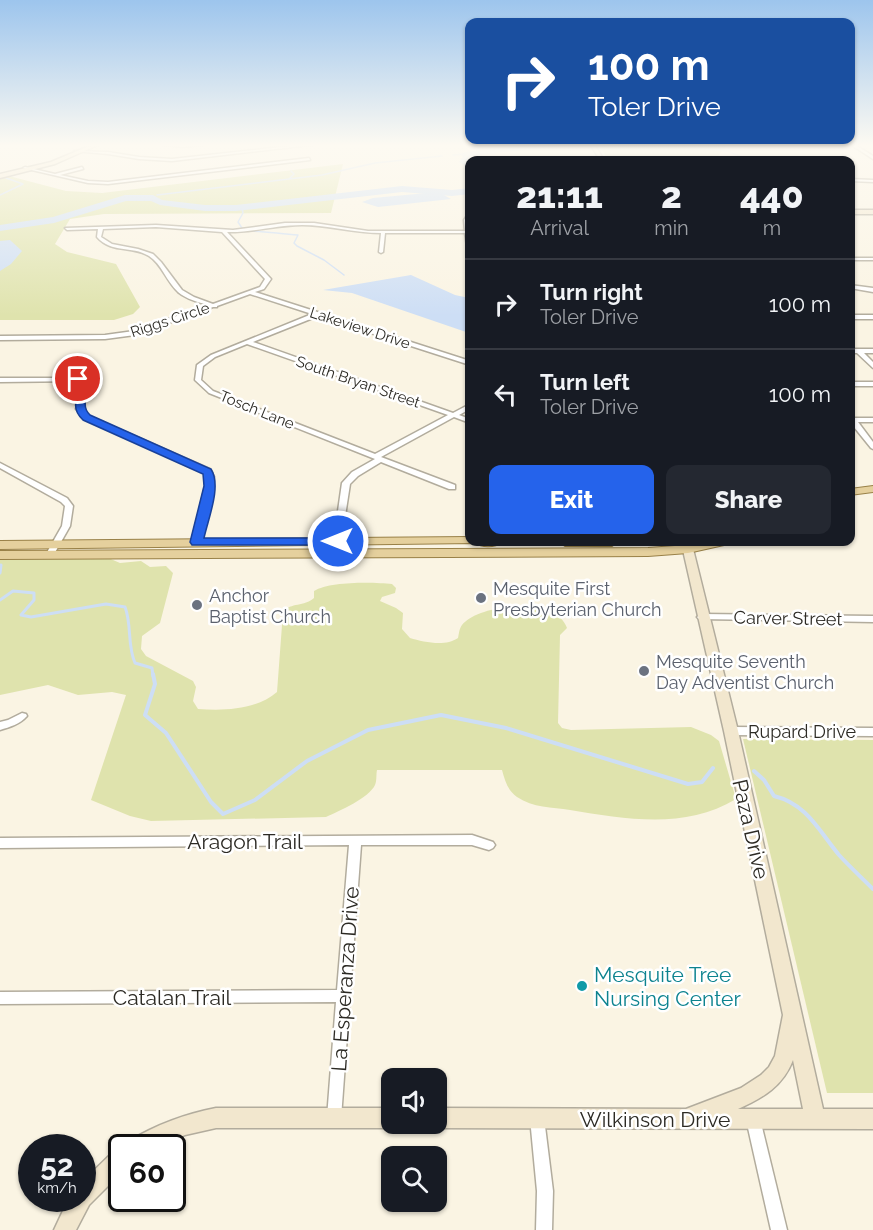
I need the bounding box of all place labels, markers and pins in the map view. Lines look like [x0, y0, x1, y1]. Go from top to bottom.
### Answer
pin [52, 353, 103, 404]
place label: Mesquite First Presbyterian Church [493, 578, 662, 620]
place label: Anchor Baptist Church [209, 585, 331, 627]
marker: Mesquite First Presbyterian Church [474, 591, 488, 605]
marker: Anchor Baptist Church [190, 598, 204, 612]
place label: Mesquite Seventh Day Adventist Church [656, 651, 834, 693]
marker: Mesquite Seventh Day Adventist Church [637, 664, 651, 678]
place label: Mesquite Tree Nursing Center [594, 962, 741, 1011]
marker: Mesquite Tree Nursing Center [575, 979, 589, 993]

